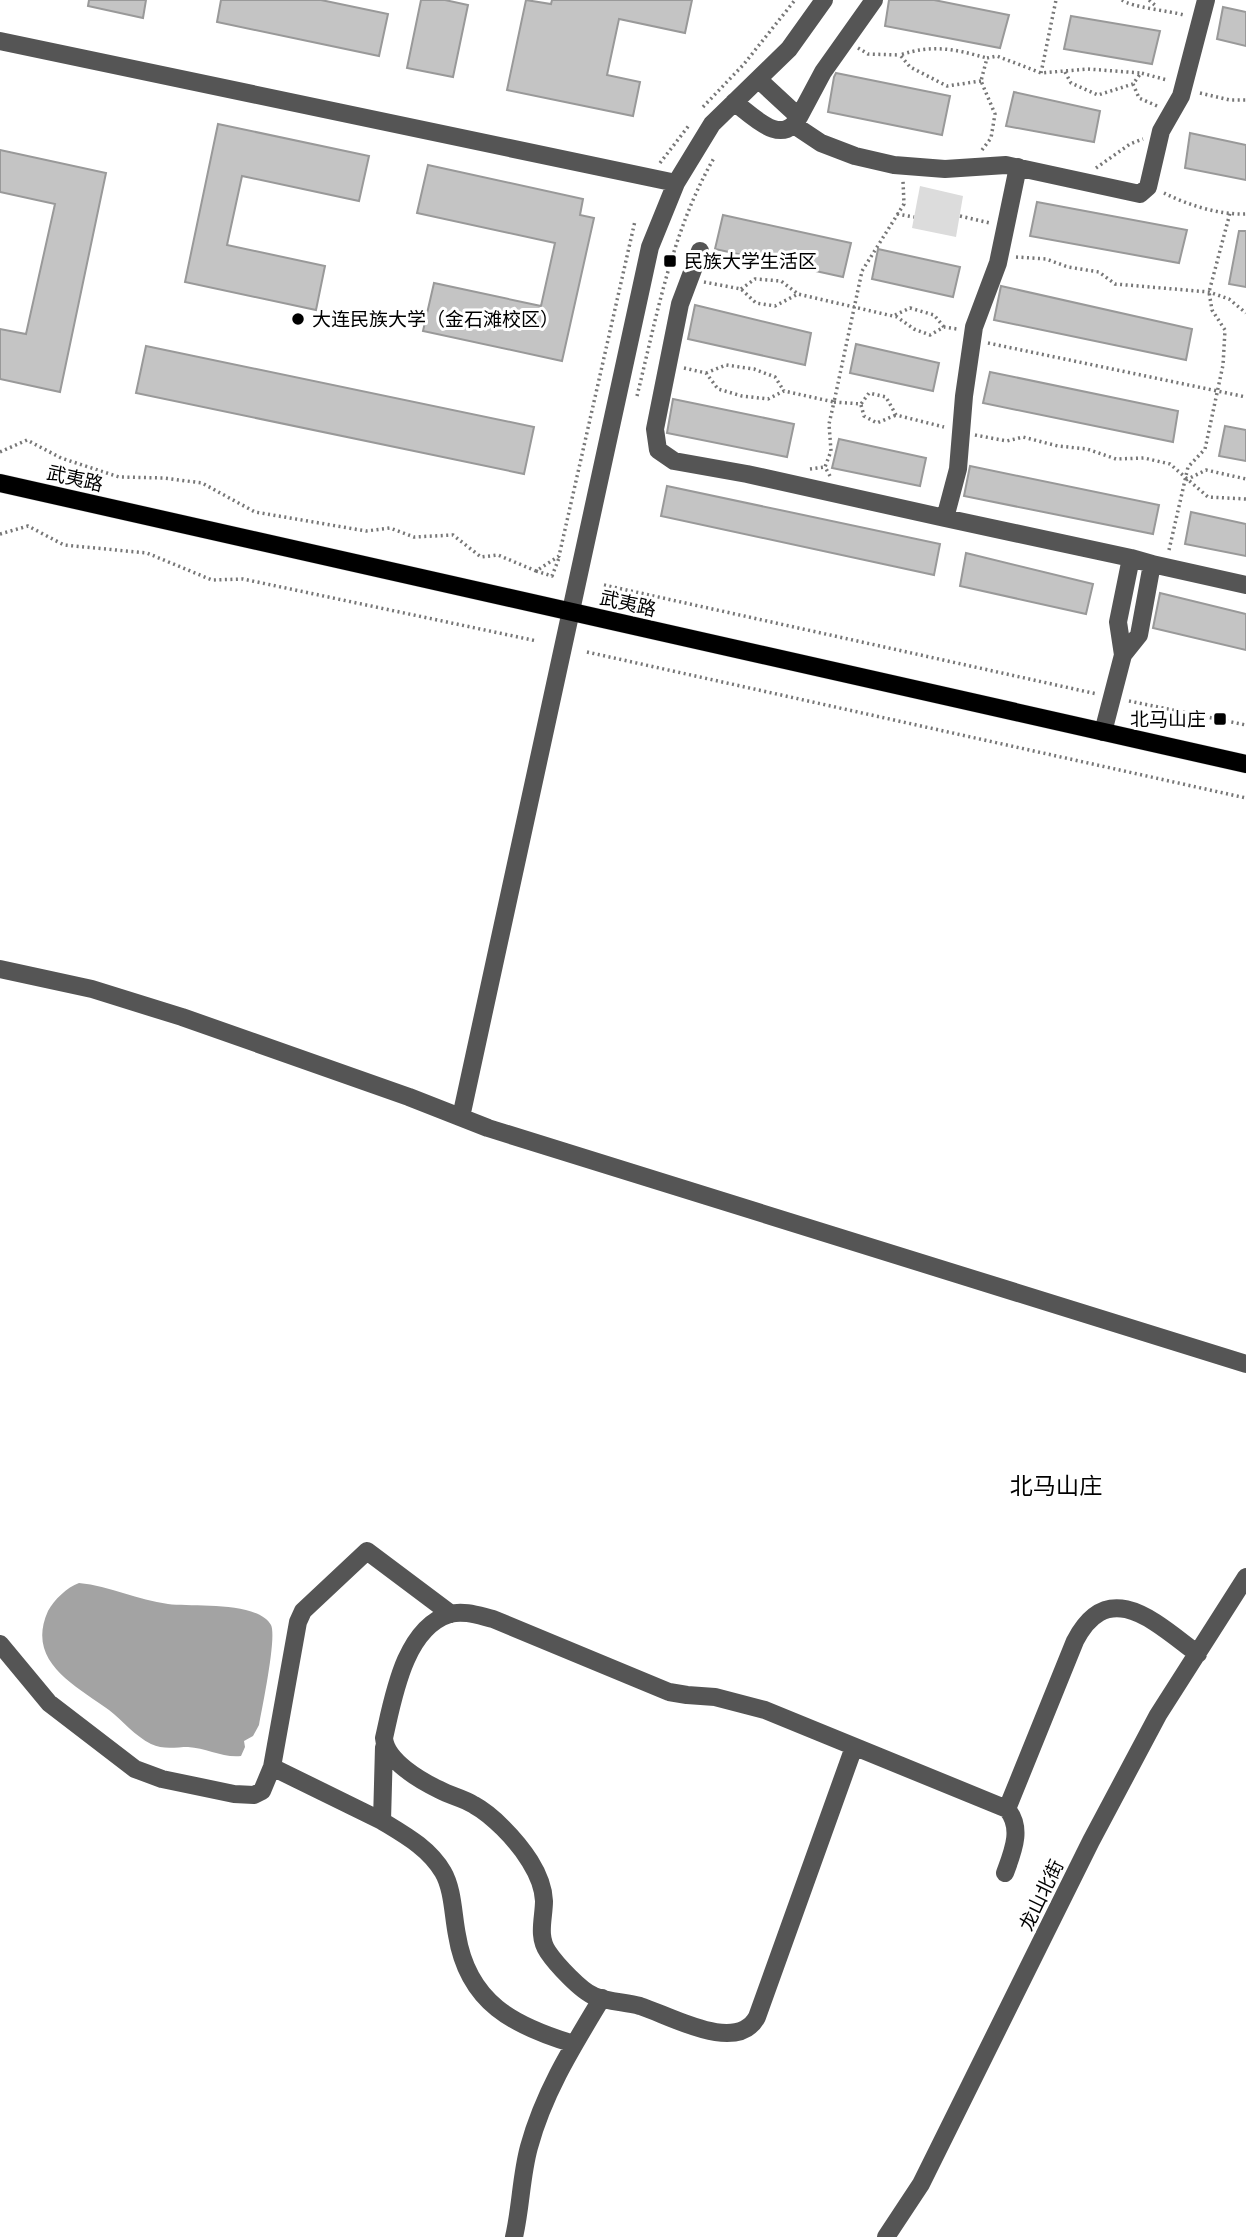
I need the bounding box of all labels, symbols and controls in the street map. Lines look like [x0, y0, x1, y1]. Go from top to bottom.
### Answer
place label: 民族大学生活区 [684, 251, 817, 273]
marker: 民族大学生活区 [662, 253, 678, 269]
place label: 大连民族大学（金石滩校区） [312, 309, 559, 331]
marker: 大连民族大学（金石滩校区） [290, 311, 306, 327]
street label: 武夷路 [45, 462, 105, 496]
street label: 武夷路 [598, 587, 658, 621]
place label: 北马山庄 [1130, 709, 1206, 731]
marker: 北马山庄 [1212, 711, 1228, 727]
district label: 北马山庄 [1010, 1473, 1102, 1501]
street label: 龙山北街 [1015, 1856, 1068, 1934]

